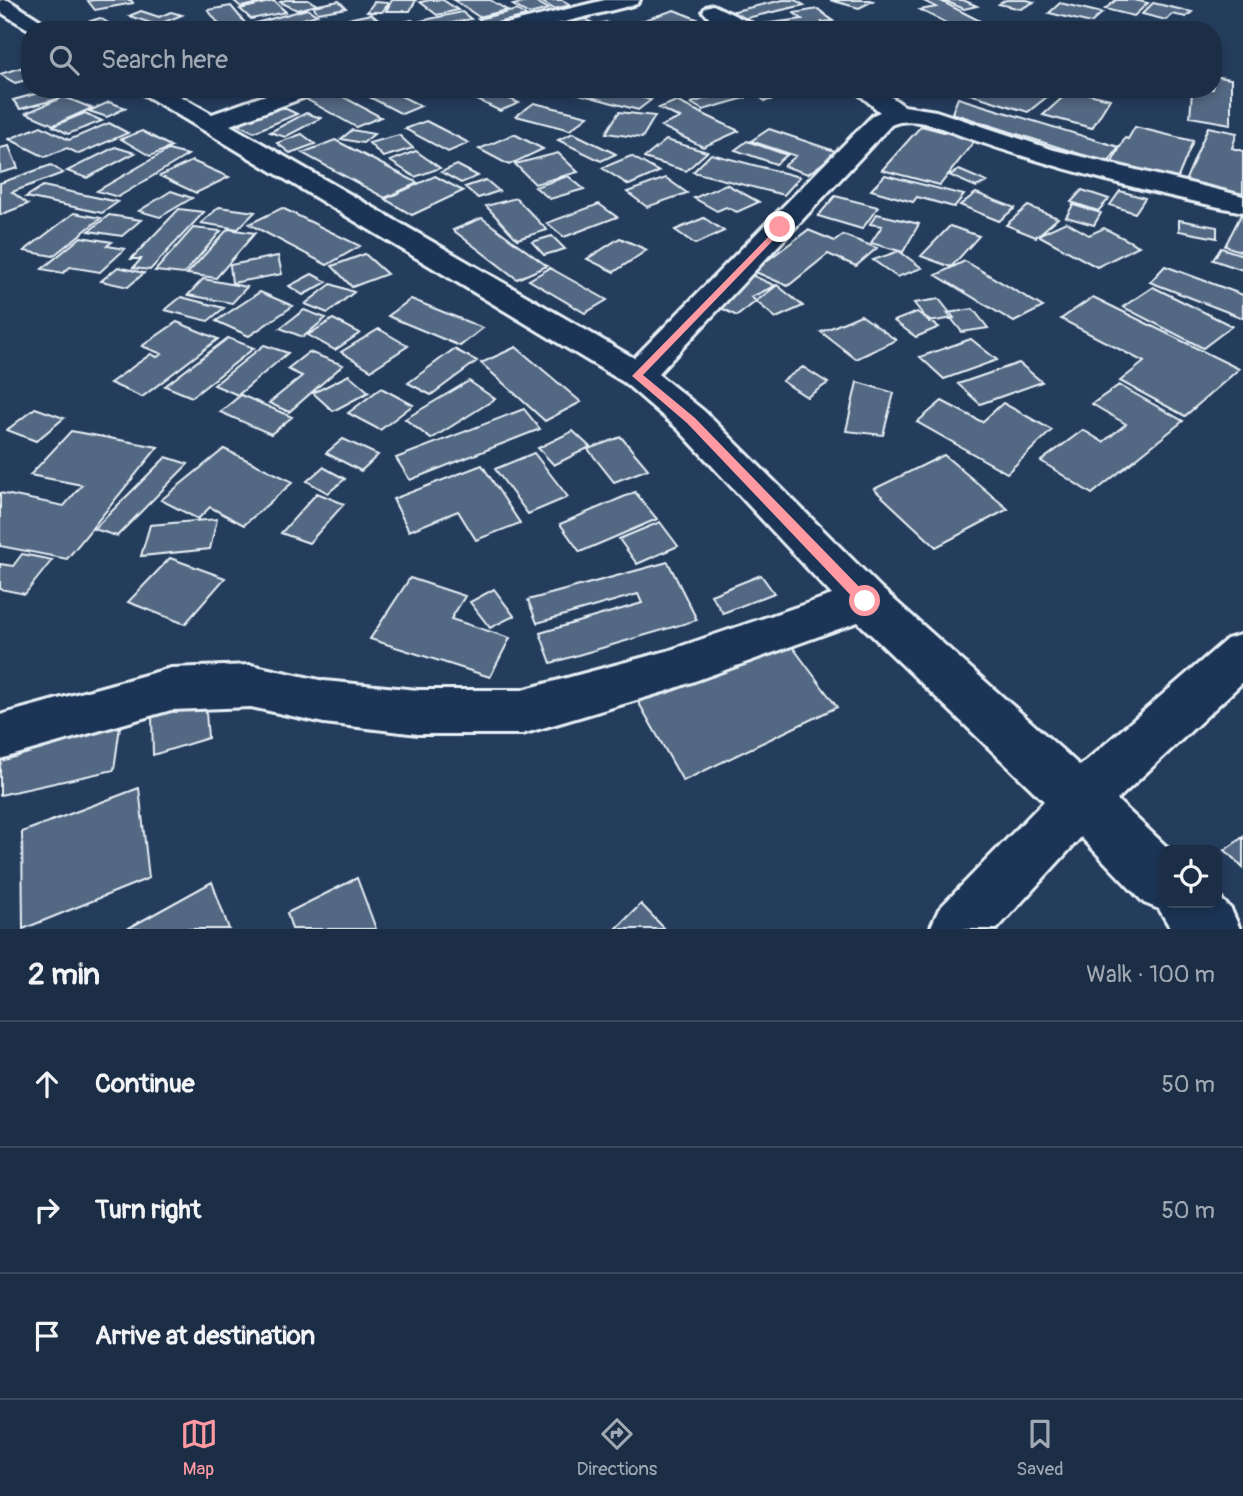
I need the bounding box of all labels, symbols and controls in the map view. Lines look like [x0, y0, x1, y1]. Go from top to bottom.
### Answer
search box [21, 21, 1222, 98]
icon: search [45, 41, 83, 79]
text: Search here [101, 44, 228, 76]
route end [764, 211, 795, 242]
route start [849, 585, 880, 616]
map controls [1159, 845, 1222, 908]
button: locate [1159, 845, 1222, 908]
text: 2 min [28, 956, 100, 993]
text: Walk · 100 m [1086, 960, 1215, 989]
icon: ahead [28, 1065, 66, 1103]
text: Continue [95, 1068, 195, 1100]
text: 50 m [1161, 1070, 1215, 1099]
icon: right [28, 1191, 66, 1229]
text: Turn right [95, 1194, 201, 1226]
text: 50 m [1161, 1196, 1215, 1225]
icon: arrive [28, 1317, 66, 1355]
text: Arrive at destination [95, 1320, 315, 1352]
tab: Map [180, 1415, 218, 1481]
tab: Directions [577, 1415, 657, 1481]
tab: Saved [1016, 1415, 1063, 1481]

